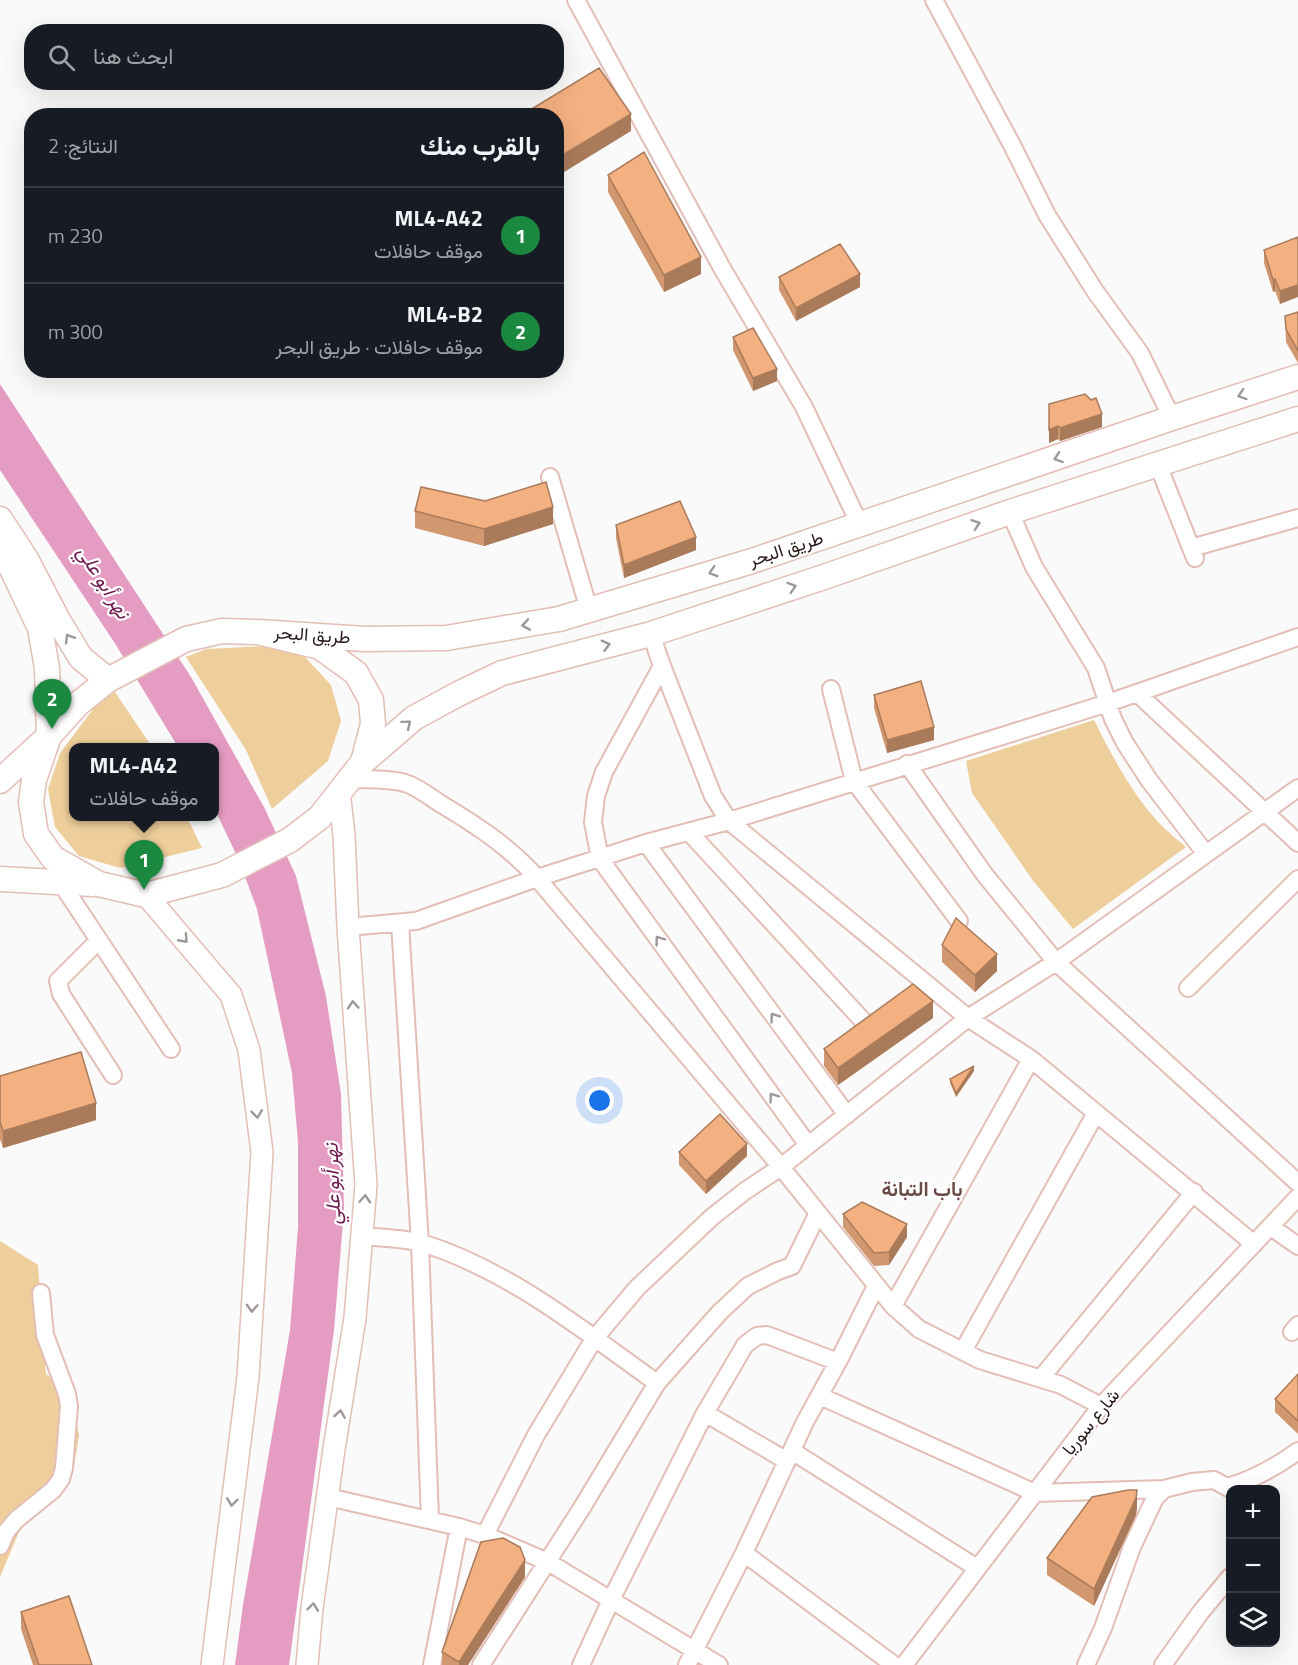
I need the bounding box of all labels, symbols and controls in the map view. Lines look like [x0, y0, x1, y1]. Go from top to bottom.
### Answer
search box [24, 24, 564, 90]
text: ابحث هنا [93, 39, 173, 73]
icon: search [45, 41, 78, 74]
text: بالقرب منك [420, 126, 540, 165]
text: النتائج: 2 [48, 130, 118, 161]
text: ML4-A42 [395, 201, 483, 235]
text: 230 m [48, 220, 103, 251]
text: 1 [515, 220, 526, 251]
text: موقف حافلات [374, 235, 483, 266]
text: ML4-B2 [407, 297, 483, 331]
text: 300 m [48, 316, 103, 347]
text: 2 [515, 316, 526, 347]
text: موقف حافلات · طريق البحر [275, 331, 483, 362]
one-way arrow [1237, 388, 1248, 401]
one-way arrow [1053, 450, 1063, 463]
one-way arrow [971, 518, 981, 531]
street label: طريق البحر [744, 524, 827, 574]
water label: نهر أبو علي [68, 539, 140, 627]
one-way arrow [708, 565, 719, 577]
one-way arrow [786, 582, 797, 595]
street label: طريق البحر [272, 618, 351, 651]
one-way arrow [521, 618, 531, 631]
one-way arrow [65, 633, 76, 644]
one-way arrow [601, 640, 611, 653]
pin: 2 [32, 680, 72, 729]
one-way arrow [400, 720, 411, 731]
popup [69, 743, 219, 821]
text: ML4-A42 [90, 748, 178, 782]
text: موقف حافلات [90, 782, 199, 813]
pin: 1 [124, 840, 164, 890]
one-way arrow [177, 932, 188, 943]
one-way arrow [655, 935, 666, 946]
one-way arrow [347, 1000, 360, 1009]
one-way arrow [771, 1013, 782, 1024]
your location [585, 1086, 614, 1115]
one-way arrow [769, 1093, 780, 1104]
one-way arrow [250, 1109, 263, 1118]
water label: نهر أبو علي [315, 1141, 350, 1225]
district label: باب التبانة [881, 1173, 963, 1204]
one-way arrow [358, 1195, 371, 1204]
one-way arrow [246, 1304, 259, 1313]
street label: شارع سوريا [1055, 1383, 1126, 1461]
one-way arrow [333, 1409, 345, 1418]
map controls [1226, 1485, 1280, 1647]
button: + [1226, 1485, 1280, 1539]
one-way arrow [227, 1498, 239, 1507]
button: − [1226, 1539, 1280, 1593]
button: layers [1226, 1593, 1280, 1647]
one-way arrow [306, 1602, 318, 1611]

